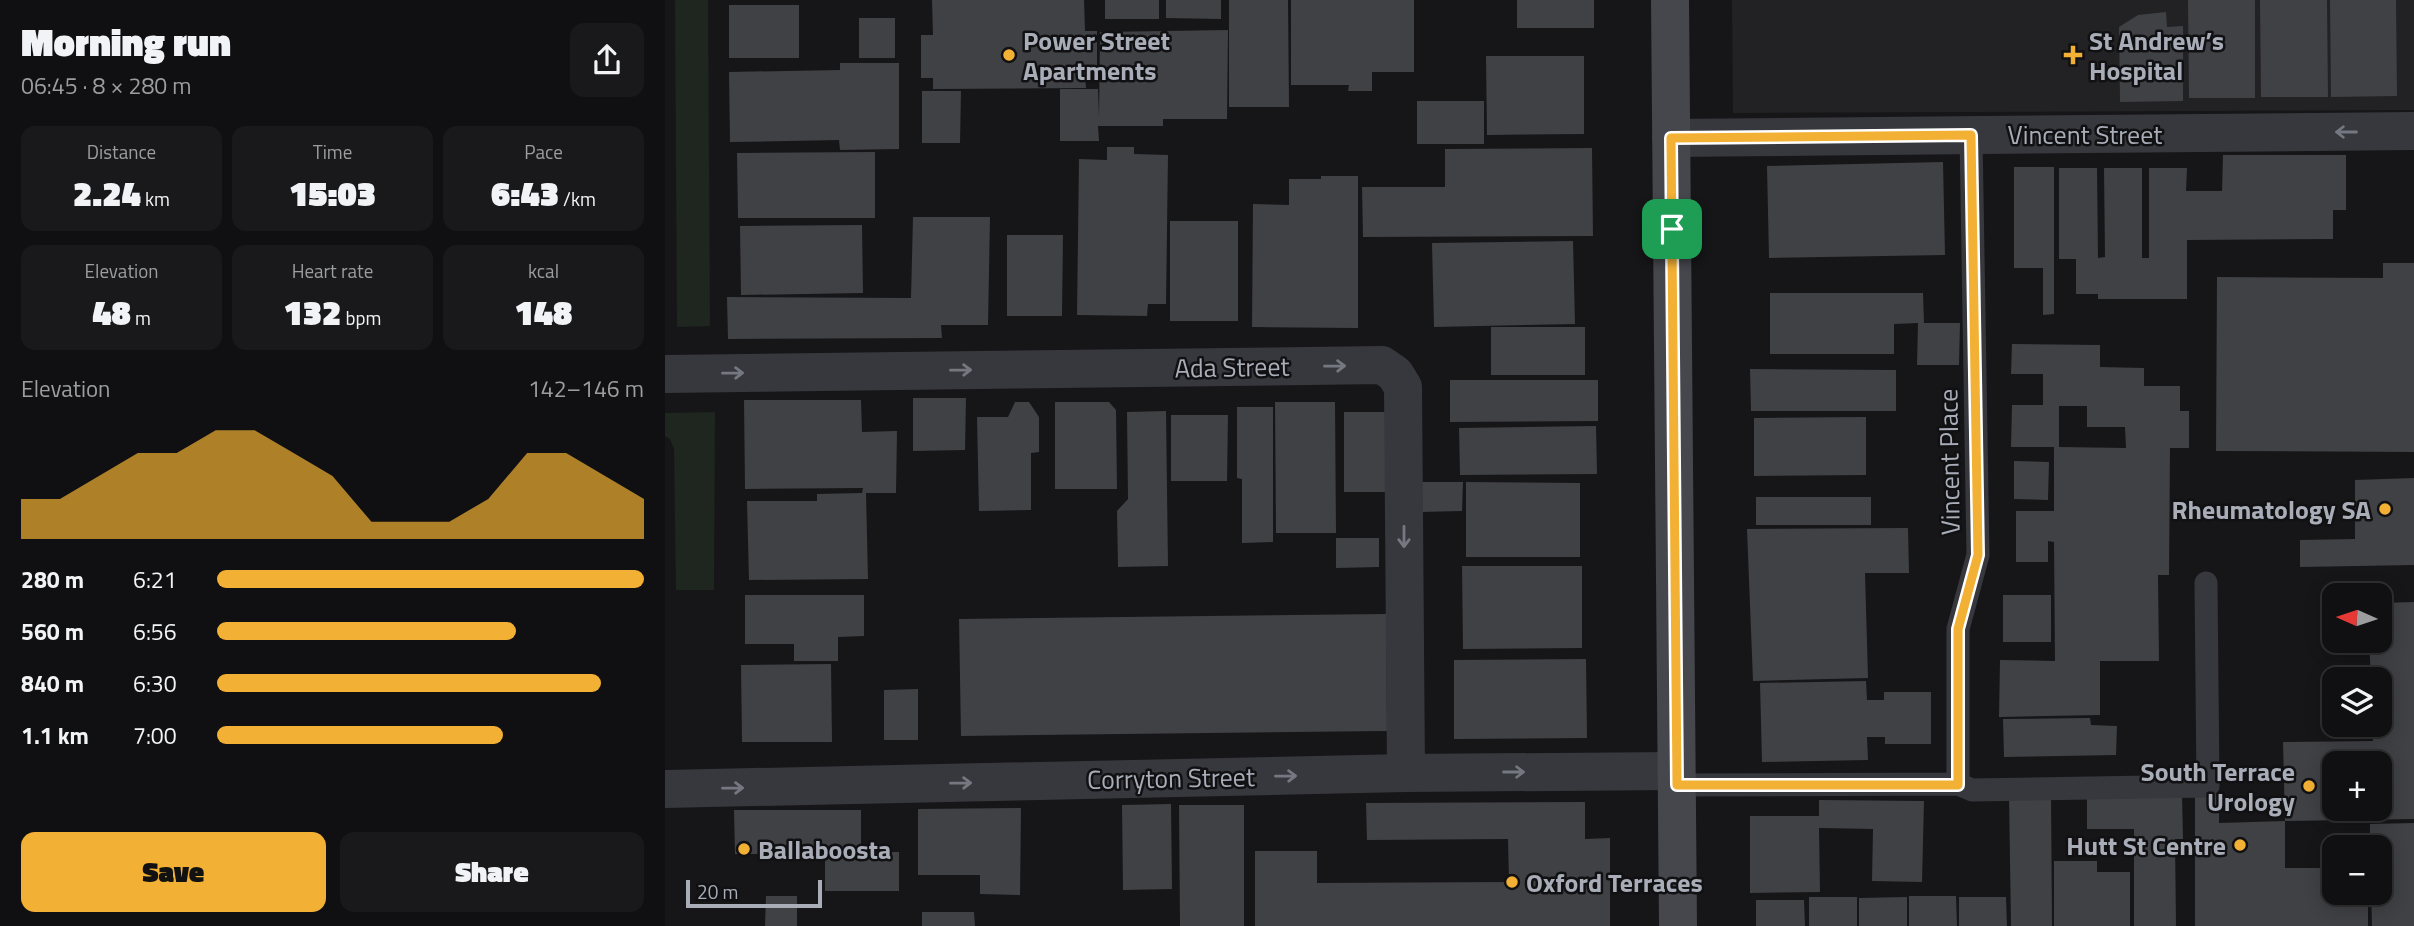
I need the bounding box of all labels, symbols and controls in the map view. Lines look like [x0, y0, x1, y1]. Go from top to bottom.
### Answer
text: Morning run [21, 13, 231, 71]
place label: Power Street Apartments [1023, 21, 1170, 90]
place label: St Andrew’s Hospital [2089, 21, 2224, 90]
button: share [570, 23, 644, 97]
marker: St Andrew’s Hospital [2063, 45, 2083, 65]
marker: Power Street Apartments [1001, 47, 1017, 63]
text: 06:45 · 8 × 280 m [21, 68, 191, 103]
street label: Vincent Street [2008, 115, 2162, 154]
one-way arrow [2335, 125, 2358, 139]
text: Distance [87, 137, 156, 166]
text: Time [313, 137, 352, 166]
text: Pace [524, 137, 563, 166]
text: 2.24 [73, 166, 141, 220]
text: 15:03 [289, 166, 376, 220]
text: 6:43 [491, 166, 559, 220]
text: km [141, 184, 170, 213]
text: /km [559, 184, 596, 213]
pin [1642, 199, 1702, 259]
icon: arrive [1653, 210, 1691, 248]
text: Elevation [85, 256, 158, 285]
text: Heart rate [292, 256, 373, 285]
text: kcal [528, 256, 559, 285]
text: 48 [92, 285, 131, 339]
text: 132 [284, 285, 341, 339]
text: 148 [515, 285, 572, 339]
text: m [131, 303, 151, 332]
text: bpm [341, 303, 381, 332]
street label: Ada Street [1174, 347, 1290, 387]
one-way arrow [1323, 359, 1346, 373]
one-way arrow [949, 364, 972, 377]
one-way arrow [721, 366, 744, 380]
text: Elevation [21, 371, 110, 406]
text: 142–146 m [528, 371, 644, 406]
street label: Vincent Place [1928, 388, 1970, 536]
place label: Rheumatology SA [2171, 490, 2371, 529]
marker: Rheumatology SA [2377, 501, 2393, 517]
one-way arrow [1397, 525, 1411, 548]
text: 280 m [21, 562, 84, 597]
text: 6:21 [133, 562, 177, 597]
north arrow [2322, 583, 2392, 653]
map controls [2322, 583, 2392, 905]
text: 560 m [21, 614, 84, 649]
text: 6:56 [133, 614, 177, 649]
text: 840 m [21, 666, 84, 701]
text: 6:30 [133, 666, 177, 701]
button: layers [2322, 667, 2392, 737]
text: 1.1 km [21, 718, 89, 753]
text: 7:00 [133, 718, 177, 753]
button: + [2322, 751, 2392, 821]
place label: South Terrace Urology [2141, 752, 2295, 821]
street label: Corryton Street [1087, 757, 1255, 799]
one-way arrow [1502, 766, 1525, 779]
one-way arrow [1274, 769, 1297, 782]
one-way arrow [949, 776, 972, 789]
marker: South Terrace Urology [2301, 778, 2317, 794]
one-way arrow [721, 781, 744, 794]
place label: Hutt St Centre [2066, 826, 2226, 865]
place label: Ballaboosta [758, 830, 891, 869]
button: Save [21, 832, 326, 912]
button: Share [340, 832, 644, 912]
button: − [2322, 835, 2392, 905]
marker: Hutt St Centre [2232, 837, 2248, 853]
marker: Ballaboosta [736, 841, 752, 857]
place label: Oxford Terraces [1526, 863, 1703, 902]
marker: Oxford Terraces [1504, 874, 1520, 890]
scale bar [686, 877, 823, 909]
text: 20 m [697, 877, 738, 906]

